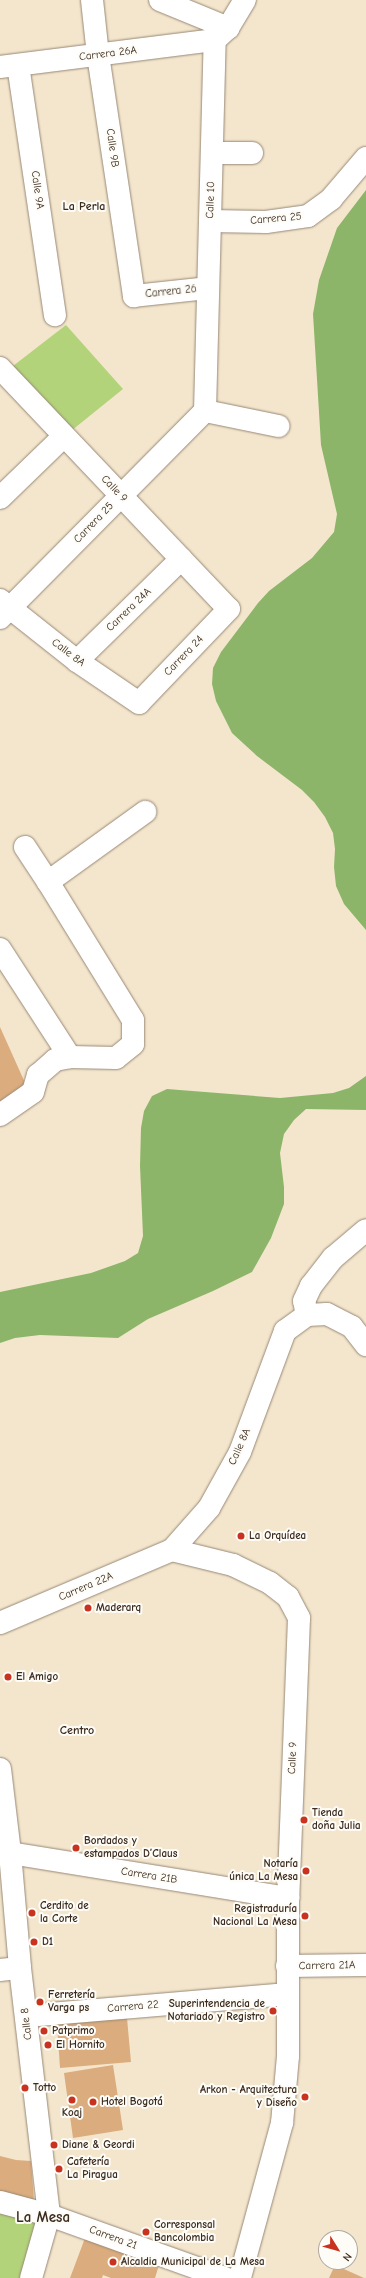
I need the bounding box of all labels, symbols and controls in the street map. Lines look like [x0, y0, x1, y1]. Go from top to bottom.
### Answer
street label: Carrera 26A [78, 44, 138, 64]
street label: Calle 9B [103, 128, 121, 168]
street label: Calle 9A [28, 170, 46, 210]
street label: Calle 10 [204, 181, 218, 219]
district label: La Perla [63, 200, 105, 214]
street label: Carrera 25 [250, 210, 302, 228]
street label: Carrera 26 [145, 283, 197, 301]
street label: Calle 9 [98, 473, 130, 505]
street label: Carrera 25 [71, 500, 117, 546]
street label: Carrera 24A [104, 585, 154, 635]
street label: Carrera 24 [162, 633, 206, 679]
street label: Calle 8A [49, 636, 87, 670]
street label: Calle 8A [226, 1427, 254, 1467]
place label: La Orquídea [249, 1529, 306, 1543]
marker: La Orquídea [236, 1531, 246, 1541]
street label: Carrera 22A [57, 1570, 115, 1604]
place label: Maderarq [96, 1601, 141, 1615]
marker: Maderarq [83, 1603, 93, 1613]
place label: El Amigo [16, 1670, 58, 1684]
marker: El Amigo [3, 1672, 13, 1682]
district label: Centro [60, 1724, 94, 1738]
street label: Calle 9 [286, 1742, 300, 1774]
place label: Tienda doña Julia [312, 1807, 361, 1833]
marker: Tienda doña Julia [299, 1815, 309, 1825]
place label: Bordados y estampados D’Claus [84, 1835, 177, 1861]
marker: Bordados y estampados D’Claus [71, 1843, 81, 1853]
place label: Notaría única La Mesa [229, 1858, 298, 1884]
street label: Carrera 21B [120, 1865, 178, 1887]
marker: Notaría única La Mesa [301, 1866, 311, 1876]
place label: Cerdito de la Corte [40, 1900, 89, 1926]
place label: Registraduría Nacional La Mesa [213, 1903, 297, 1929]
marker: Cerdito de la Corte [27, 1908, 37, 1918]
marker: Registraduría Nacional La Mesa [300, 1911, 310, 1921]
place label: D1 [42, 1935, 53, 1949]
marker: D1 [29, 1937, 39, 1947]
street label: Carrera 21A [299, 1959, 355, 1973]
place label: Ferretería Varga ps [48, 1989, 95, 2015]
marker: Ferretería Varga ps [35, 1997, 45, 2007]
street label: Carrera 22 [107, 1998, 159, 2016]
place label: Superintendencia de Notariado y Registro [167, 1998, 265, 2024]
marker: Superintendencia de Notariado y Registro [268, 2006, 278, 2016]
street label: Calle 8 [18, 2007, 36, 2041]
place label: Patprimo [52, 2024, 95, 2038]
marker: Patprimo [39, 2026, 49, 2036]
place label: El Hornito [56, 2038, 105, 2052]
marker: El Hornito [43, 2040, 53, 2050]
place label: Totto [33, 2081, 56, 2095]
marker: Totto [20, 2083, 30, 2093]
place label: Arkon - Arquitectura y Diseño [200, 2084, 297, 2110]
marker: Arkon - Arquitectura y Diseño [300, 2092, 310, 2102]
marker: Koaj [67, 2095, 77, 2105]
place label: Hotel Bogotá [101, 2095, 163, 2109]
marker: Hotel Bogotá [88, 2097, 98, 2107]
place label: Koaj [62, 2106, 82, 2120]
place label: Diane & Geordi [62, 2138, 135, 2152]
marker: Diane & Geordi [49, 2140, 59, 2150]
place label: Cafetería La Piragua [67, 2156, 118, 2182]
marker: Cafetería La Piragua [54, 2164, 64, 2174]
district label: La Mesa [16, 2209, 70, 2227]
place label: Corresponsal Bancolombia [154, 2219, 215, 2245]
street label: Carrera 21 [87, 2223, 139, 2253]
marker: Corresponsal Bancolombia [141, 2227, 151, 2237]
north arrow [318, 2230, 358, 2270]
text: N [340, 2250, 355, 2264]
place label: Alcaldia Municipal de La Mesa [121, 2255, 265, 2269]
marker: Alcaldia Municipal de La Mesa [108, 2257, 118, 2267]

